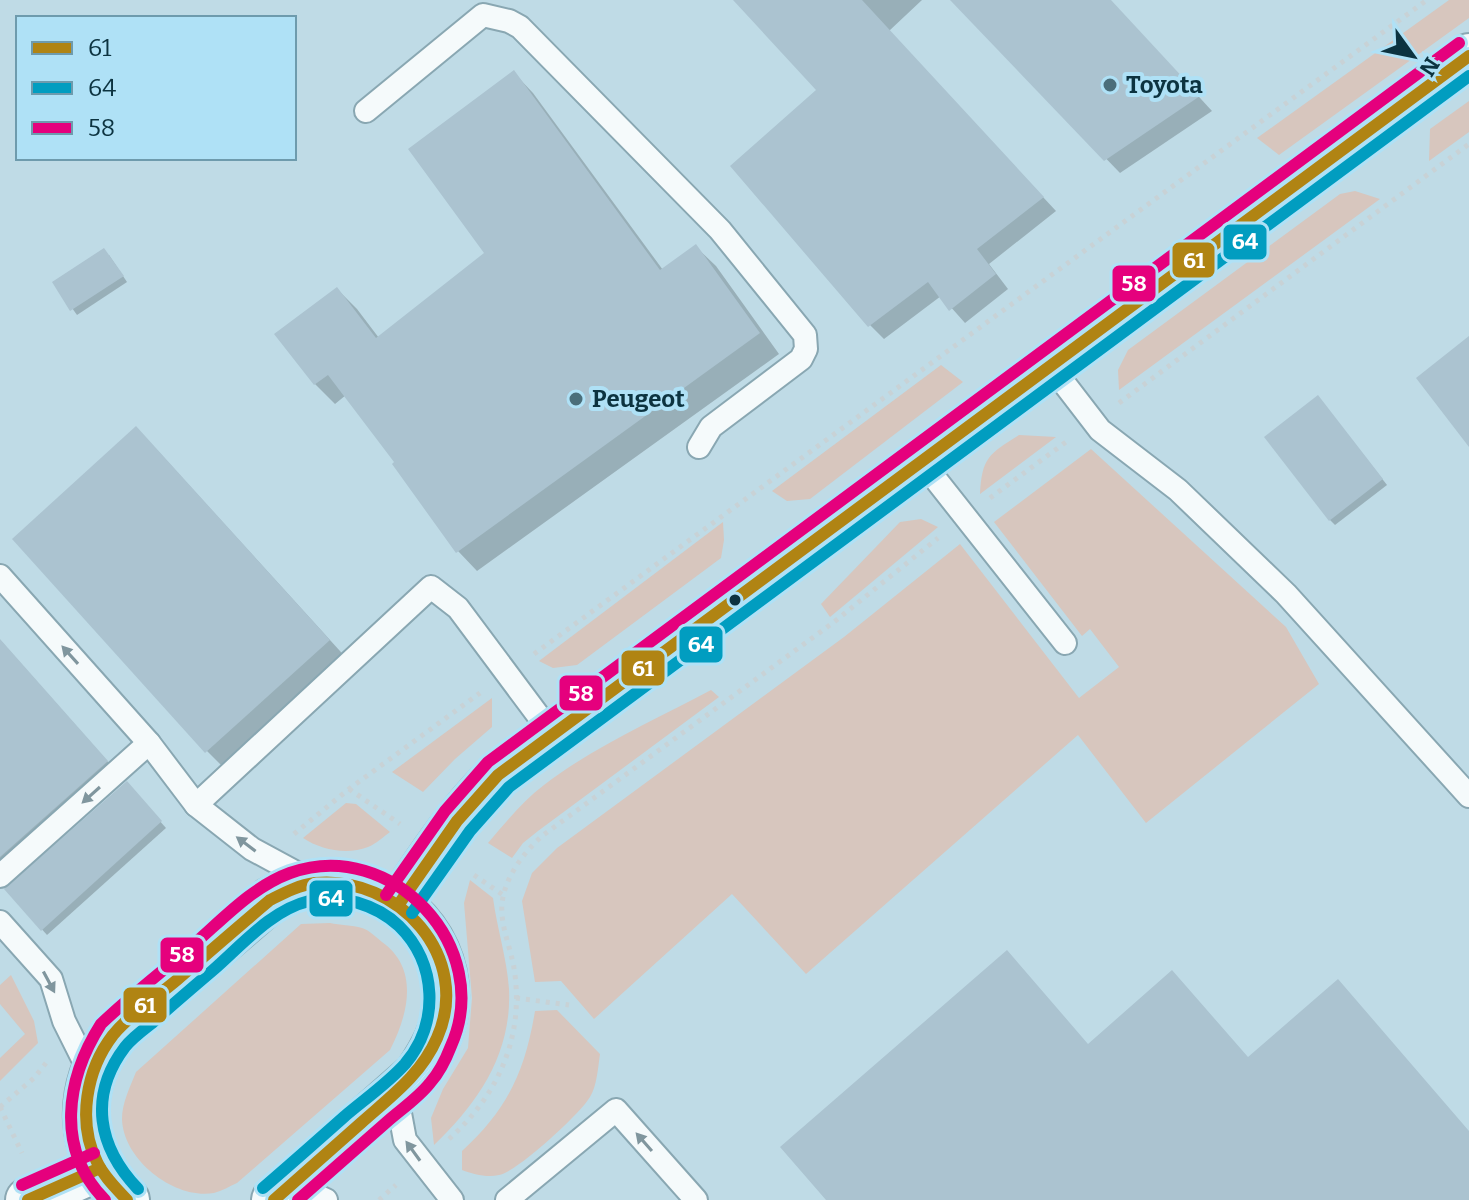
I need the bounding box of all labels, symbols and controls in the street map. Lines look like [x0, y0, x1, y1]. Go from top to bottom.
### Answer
legend [16, 16, 296, 160]
north arrow [1373, 16, 1453, 96]
text: 61 [88, 34, 112, 62]
text: N [1413, 52, 1445, 81]
place label: Toyota [1126, 71, 1203, 99]
text: 64 [88, 74, 116, 102]
marker: Toyota [1101, 76, 1119, 94]
text: 58 [88, 114, 115, 142]
line badge: 64 [1222, 223, 1268, 261]
text: 64 [1232, 228, 1259, 255]
line badge: 61 [1171, 241, 1216, 279]
text: 61 [1183, 247, 1206, 274]
line badge: 58 [1111, 264, 1157, 303]
text: 58 [1121, 270, 1147, 297]
place label: Peugeot [592, 385, 685, 413]
marker: Peugeot [567, 390, 585, 408]
unlabelled marker [727, 592, 743, 608]
line badge: 64 [678, 625, 724, 664]
text: 64 [688, 631, 715, 658]
one-way arrow [62, 645, 79, 665]
line badge: 61 [620, 649, 666, 687]
text: 61 [632, 655, 655, 682]
line badge: 58 [558, 674, 604, 712]
text: 58 [568, 680, 594, 707]
one-way arrow [81, 786, 101, 803]
one-way arrow [236, 837, 257, 853]
line badge: 64 [308, 879, 354, 918]
text: 64 [318, 885, 345, 912]
line badge: 58 [159, 936, 205, 974]
text: 58 [169, 941, 195, 968]
one-way arrow [42, 971, 56, 994]
line badge: 61 [122, 986, 168, 1024]
text: 61 [134, 992, 157, 1019]
one-way arrow [636, 1132, 653, 1152]
one-way arrow [406, 1140, 422, 1161]

